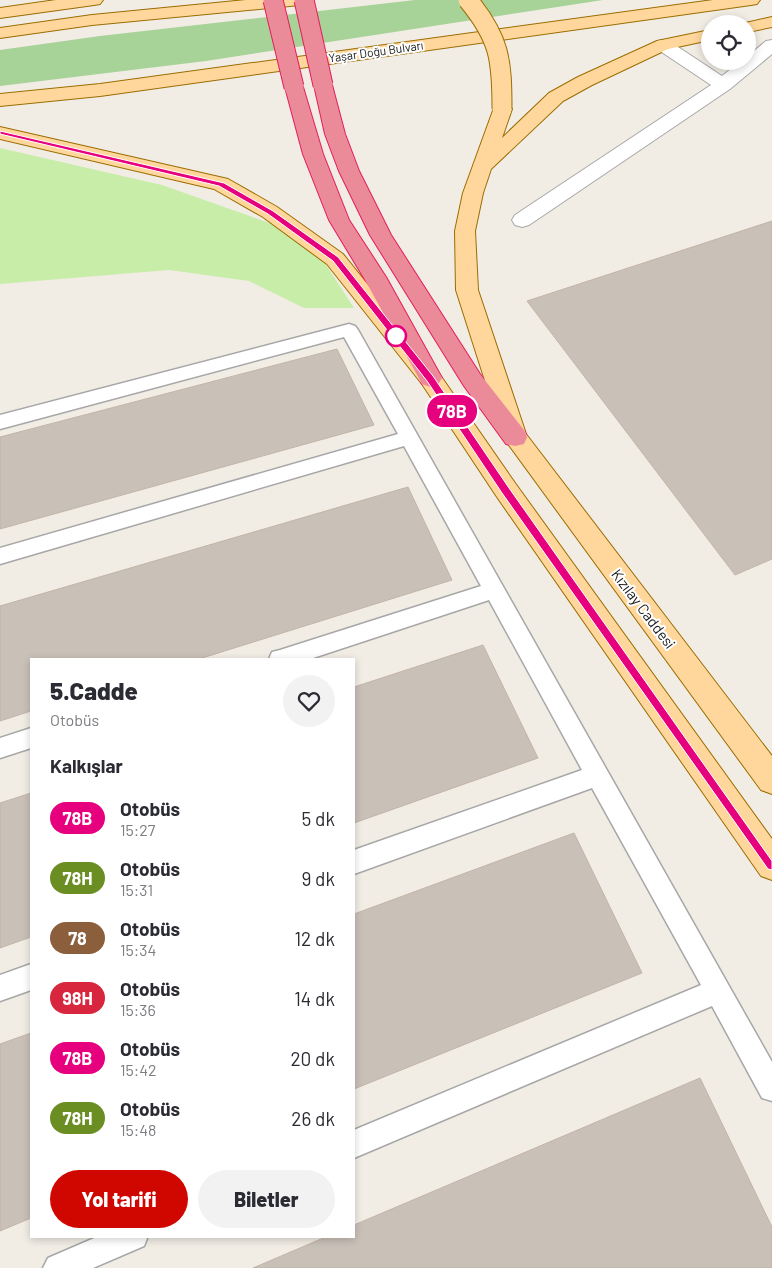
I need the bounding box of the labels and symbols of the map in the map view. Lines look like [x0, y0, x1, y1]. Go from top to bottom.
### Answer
street label: Yaşar Doğu Bulvarı [328, 37, 424, 65]
unlabelled marker [385, 325, 407, 347]
line badge: 78B [423, 395, 481, 427]
street label: Kızılay Caddesi [608, 565, 679, 652]

